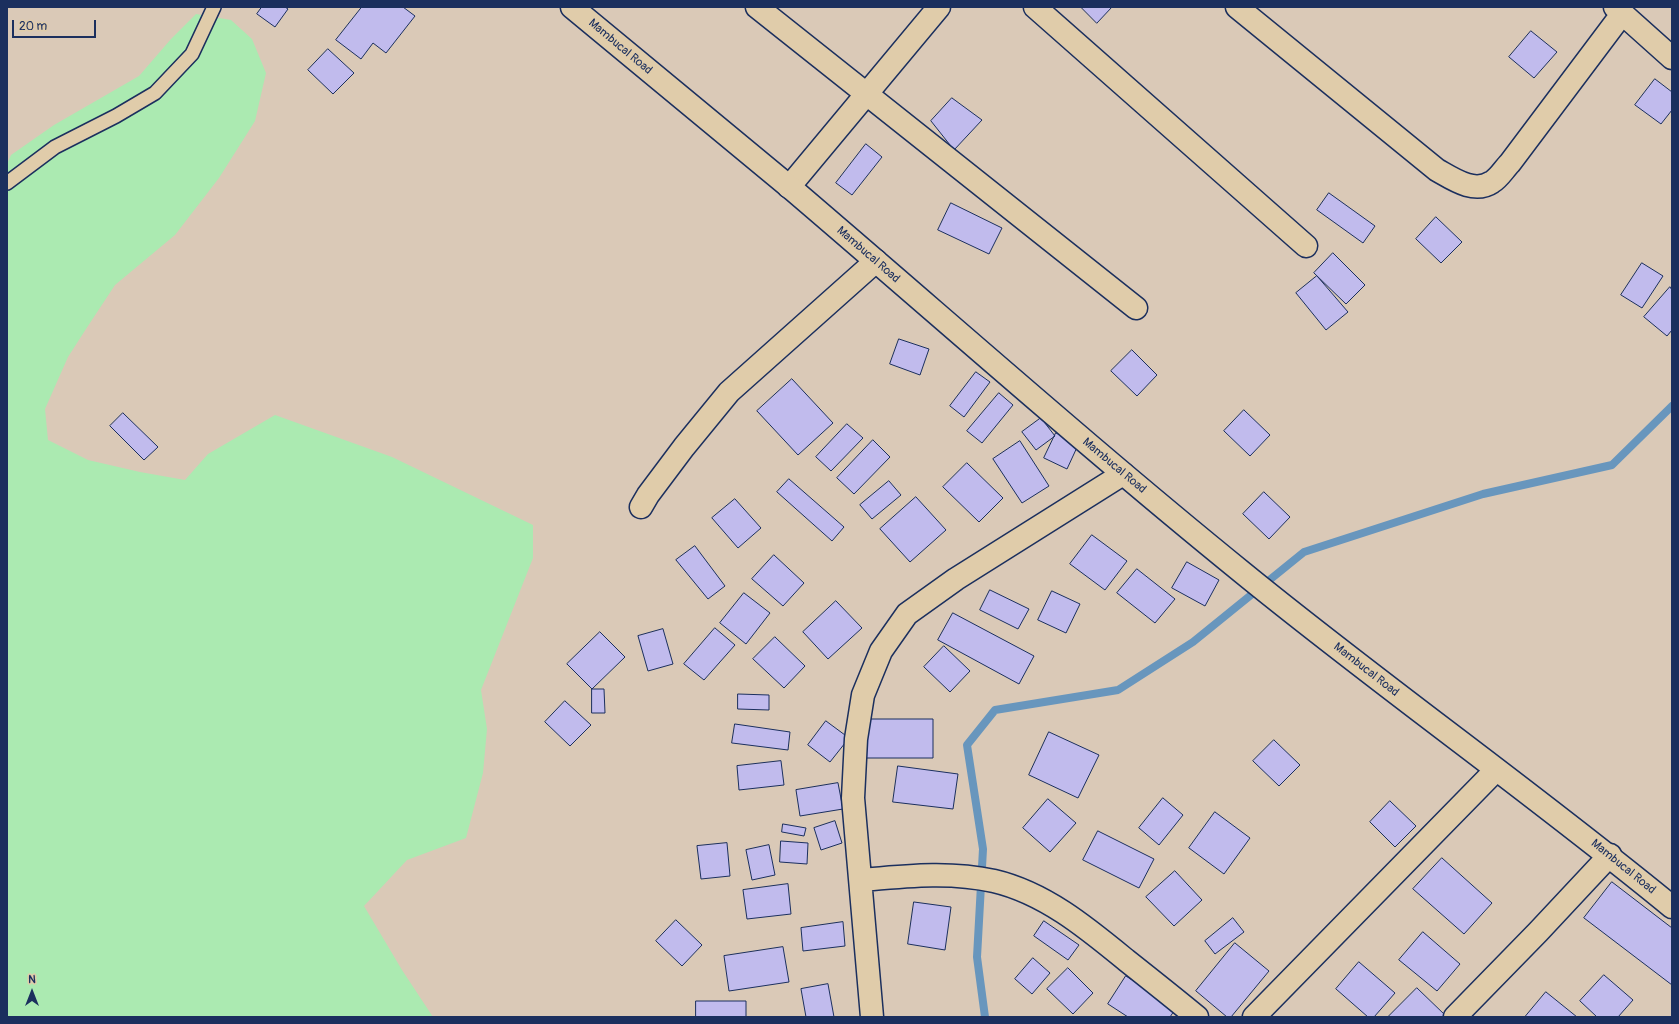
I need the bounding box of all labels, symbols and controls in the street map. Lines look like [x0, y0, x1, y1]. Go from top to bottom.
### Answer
scale bar [14, 12, 98, 38]
street label: Mambucal Road [585, 16, 655, 78]
text: 20 m [19, 19, 47, 34]
street label: Mambucal Road [834, 224, 902, 286]
street label: Mambucal Road [1079, 435, 1149, 497]
street label: Mambucal Road [1331, 640, 1401, 700]
street label: Mambucal Road [1588, 837, 1658, 897]
north arrow [12, 972, 52, 1012]
text: N [28, 973, 36, 986]

